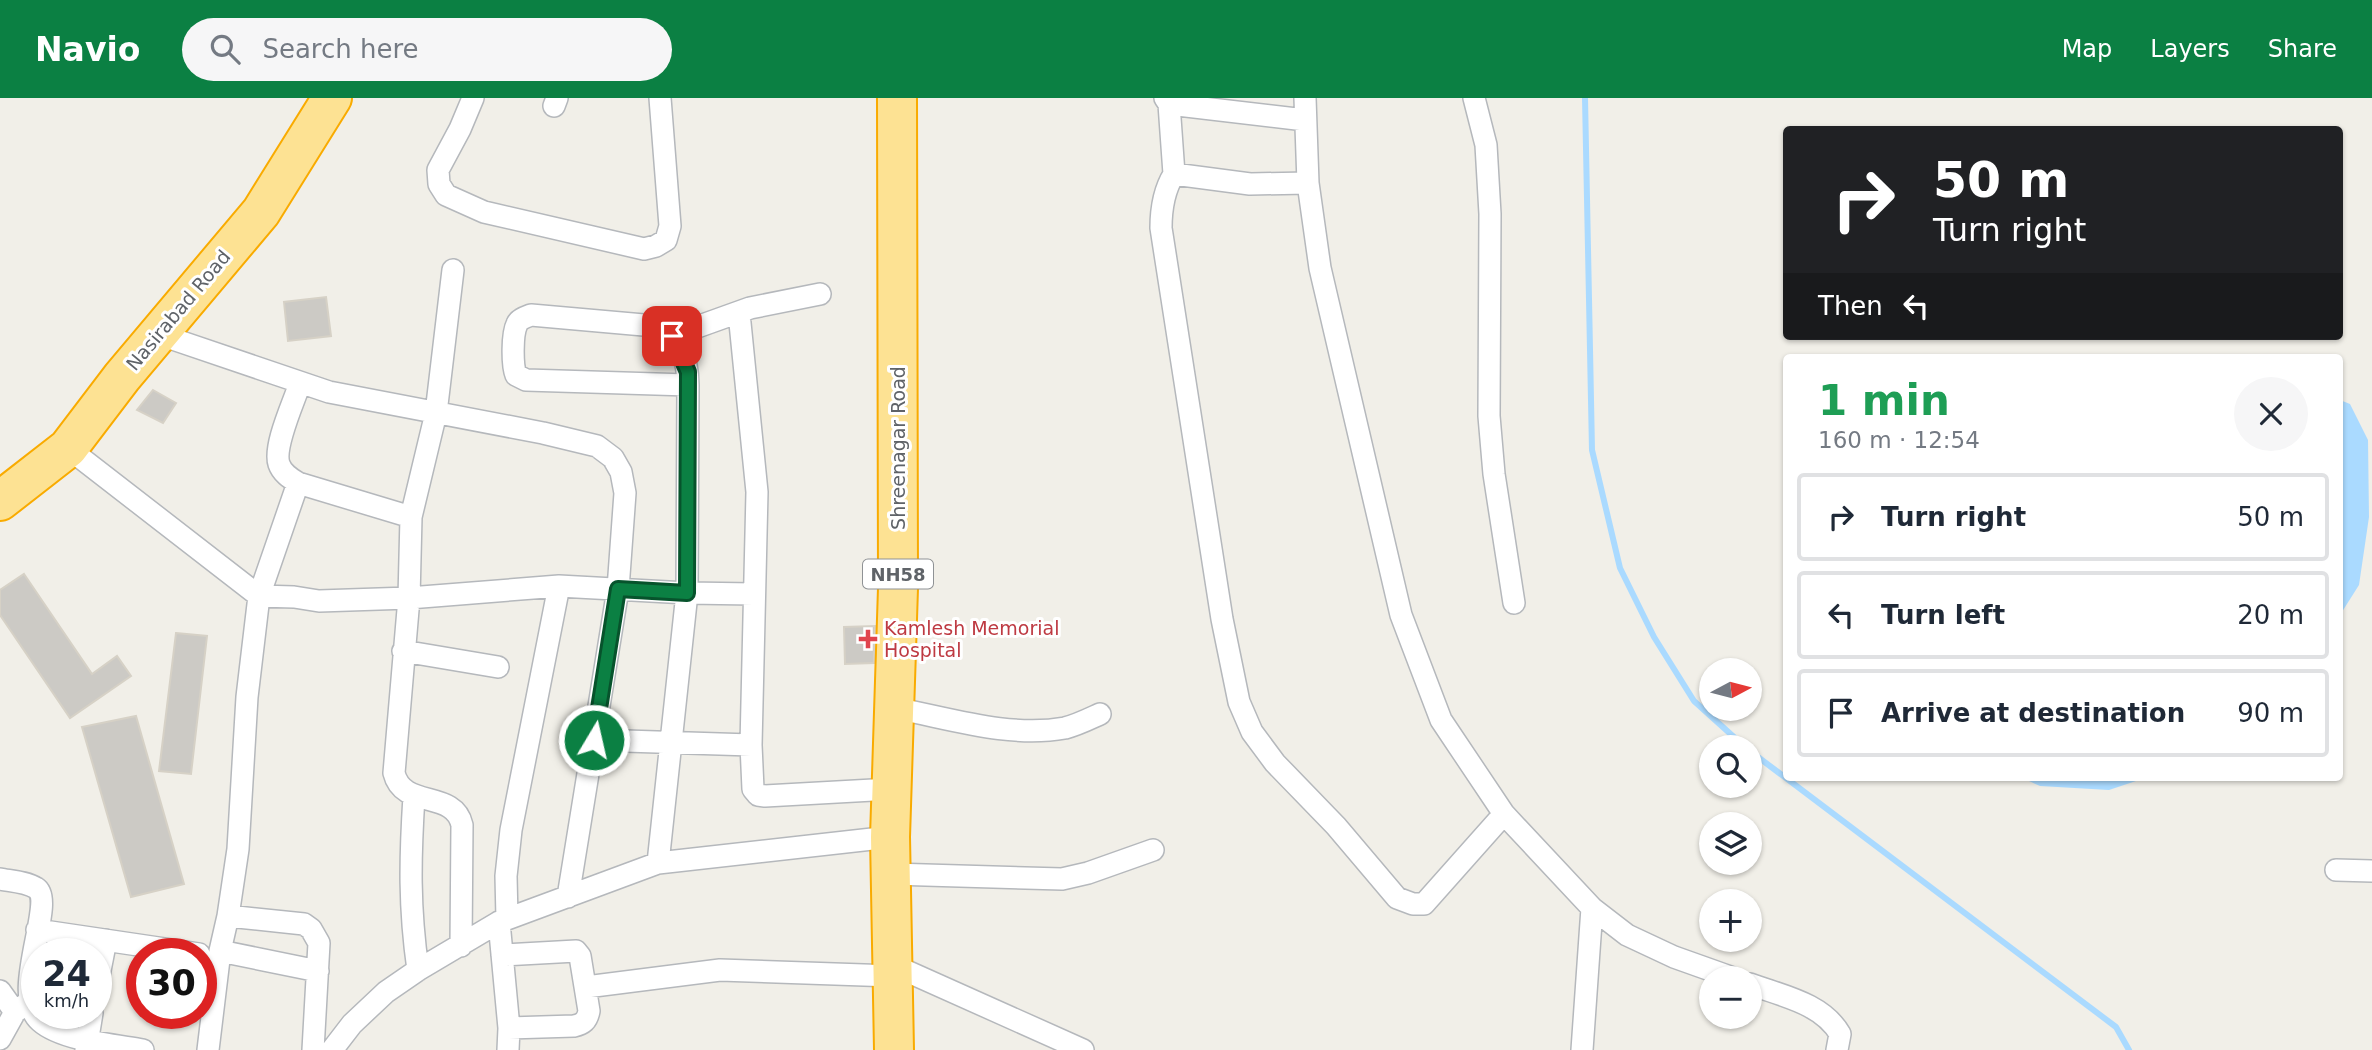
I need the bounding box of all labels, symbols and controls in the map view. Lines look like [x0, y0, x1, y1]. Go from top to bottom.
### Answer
search box [182, 18, 672, 81]
text: Navio [35, 30, 140, 69]
icon: search [206, 30, 244, 68]
text: Search here [262, 34, 419, 64]
text: Map [2062, 35, 2112, 63]
text: Layers [2150, 35, 2230, 63]
text: Share [2268, 35, 2337, 63]
text: 50 m [1933, 152, 2069, 209]
icon: right [1818, 154, 1909, 245]
text: Turn right [1933, 211, 2086, 249]
street label: Nasirabad Road [121, 245, 235, 375]
icon: left [1897, 287, 1935, 325]
text: Then [1818, 291, 1883, 321]
pin [642, 306, 702, 366]
icon: arrive [653, 317, 691, 355]
street label: Shreenagar Road [887, 366, 909, 530]
text: 1 min [1818, 376, 1950, 425]
button: close [2234, 377, 2308, 451]
text: 160 m · 12:54 [1818, 427, 1980, 453]
icon: right [1822, 498, 1860, 536]
text: Turn right [1881, 502, 2026, 532]
text: 50 m [2237, 502, 2304, 532]
road number: NH58 [863, 560, 933, 588]
icon: left [1822, 596, 1860, 634]
text: Turn left [1881, 600, 2005, 630]
text: 20 m [2237, 600, 2304, 630]
place label: Kamlesh Memorial Hospital [884, 617, 1059, 661]
marker: Kamlesh Memorial Hospital [858, 629, 878, 649]
north arrow [1699, 658, 1762, 721]
map controls [1699, 658, 1762, 1029]
icon: arrive [1822, 694, 1860, 732]
text: Arrive at destination [1881, 698, 2185, 728]
text: 90 m [2237, 698, 2304, 728]
position arrow [557, 703, 631, 777]
button: search [1699, 735, 1762, 798]
button: layers [1699, 812, 1762, 875]
button: + [1699, 889, 1762, 952]
speed limit sign: 30 [126, 938, 217, 1029]
text: 24 [42, 954, 91, 994]
button: − [1699, 966, 1762, 1029]
text: km/h [44, 990, 89, 1011]

